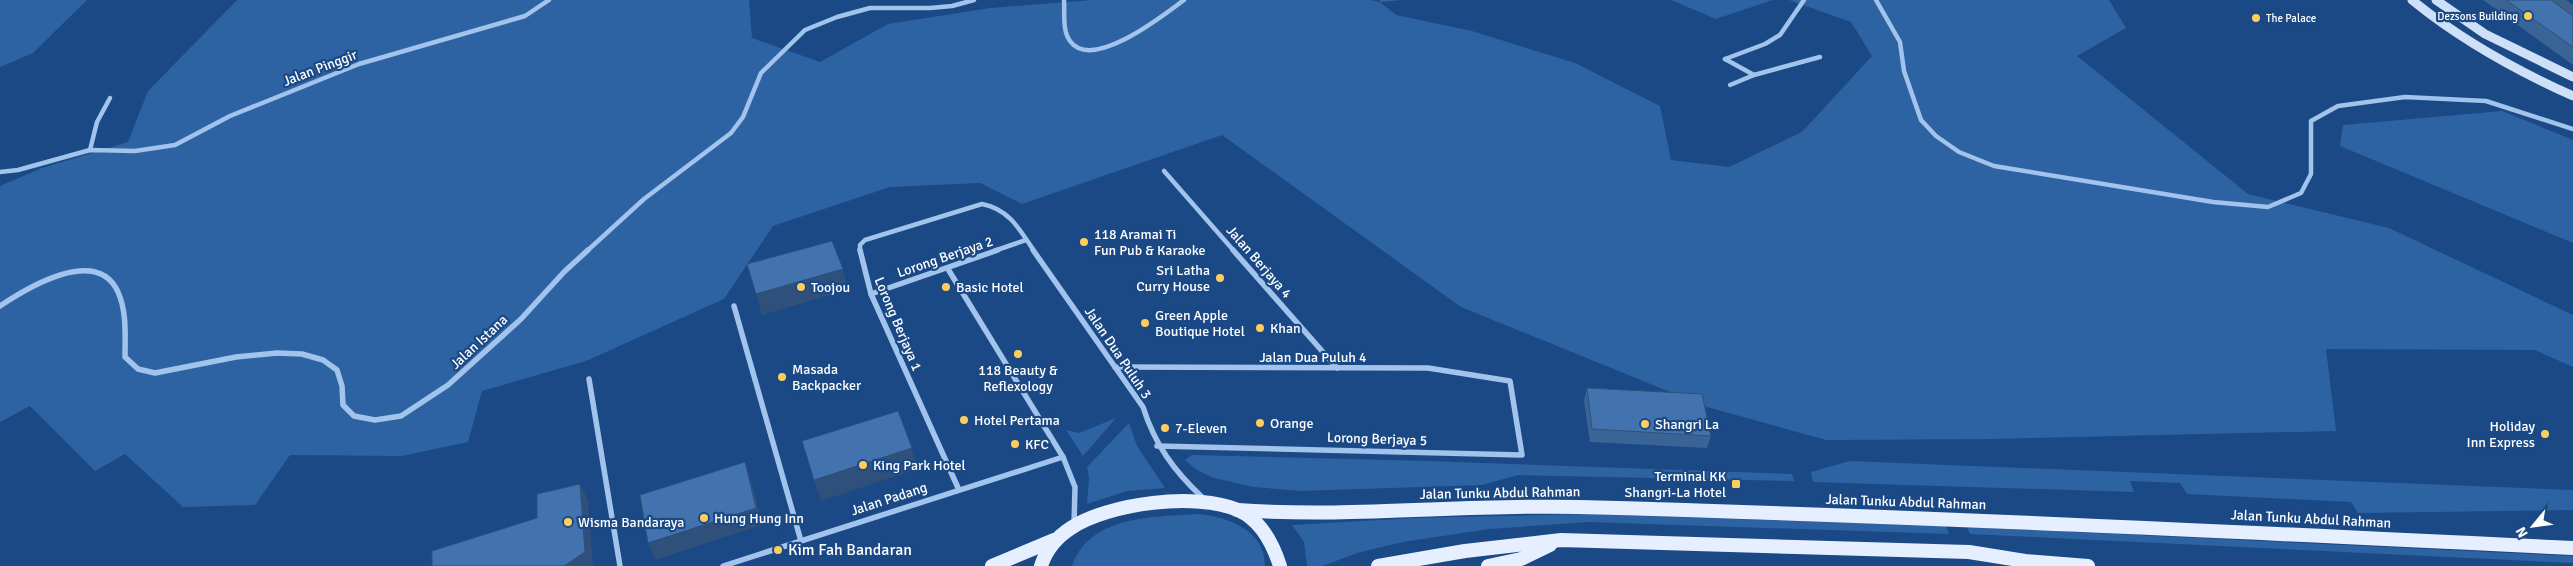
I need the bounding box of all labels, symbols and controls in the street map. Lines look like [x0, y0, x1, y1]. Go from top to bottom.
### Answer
place label: Dezsons Building [2437, 10, 2518, 23]
marker: Dezsons Building [2522, 10, 2534, 22]
marker: The Palace [2250, 12, 2262, 24]
place label: The Palace [2266, 12, 2316, 25]
street label: Jalan Pinggir [281, 46, 360, 90]
street label: Jalan Berjaya 4 [1223, 222, 1295, 302]
place label: 118 Aramai Ti Fun Pub & Karaoke [1094, 226, 1206, 259]
street label: Lorong Berjaya 2 [895, 233, 995, 281]
marker: 118 Aramai Ti Fun Pub & Karaoke [1078, 236, 1090, 248]
place label: Sri Latha Curry House [1136, 262, 1210, 295]
marker: Sri Latha Curry House [1214, 272, 1226, 284]
street label: Lorong Berjaya 1 [871, 275, 925, 373]
place label: Toojou [811, 279, 850, 296]
place label: Basic Hotel [956, 279, 1024, 296]
marker: Toojou [795, 281, 807, 293]
marker: Basic Hotel [940, 281, 952, 293]
street label: Jalan Dua Puluh 3 [1081, 304, 1155, 402]
place label: Green Apple Boutique Hotel [1155, 307, 1245, 340]
street label: Jalan Istana [447, 311, 511, 373]
marker: Green Apple Boutique Hotel [1139, 317, 1151, 329]
place label: Khan [1270, 320, 1301, 337]
marker: Khan [1254, 322, 1266, 334]
marker: 118 Beauty & Reflexology [1012, 348, 1024, 360]
street label: Jalan Dua Puluh 4 [1259, 349, 1367, 366]
place label: Masada Backpacker [792, 361, 862, 394]
place label: 118 Beauty & Reflexology [978, 362, 1058, 395]
marker: Masada Backpacker [776, 371, 788, 383]
place label: Hotel Pertama [974, 412, 1060, 429]
marker: Hotel Pertama [958, 414, 970, 426]
place label: Orange [1270, 415, 1313, 432]
place label: Shangri La [1655, 416, 1719, 433]
marker: Orange [1254, 417, 1266, 429]
marker: Shangri La [1639, 418, 1651, 430]
place label: Holiday Inn Express [2467, 418, 2535, 451]
place label: 7-Eleven [1175, 420, 1227, 437]
marker: 7-Eleven [1159, 422, 1171, 434]
marker: Holiday Inn Express [2539, 428, 2551, 440]
street label: Lorong Berjaya 5 [1327, 429, 1427, 449]
place label: KFC [1025, 436, 1049, 453]
marker: KFC [1009, 438, 1021, 450]
place label: King Park Hotel [873, 457, 966, 474]
marker: King Park Hotel [857, 459, 869, 471]
place label: Terminal KK Shangri-La Hotel [1625, 468, 1727, 501]
marker: Terminal KK Shangri-La Hotel [1730, 478, 1742, 490]
street label: Jalan Padang [849, 479, 929, 519]
street label: Jalan Tunku Abdul Rahman [1420, 483, 1580, 503]
street label: Jalan Tunku Abdul Rahman [1825, 491, 1987, 513]
north arrow [2508, 501, 2558, 551]
street label: Jalan Tunku Abdul Rahman [2230, 506, 2392, 532]
place label: Hung Hung Inn [714, 510, 804, 527]
marker: Hung Hung Inn [698, 512, 710, 524]
place label: Wisma Bandaraya [578, 514, 684, 531]
marker: Wisma Bandaraya [562, 516, 574, 528]
text: N [2512, 524, 2532, 540]
place label: Kim Fah Bandaran [788, 540, 912, 560]
marker: Kim Fah Bandaran [772, 544, 784, 556]

